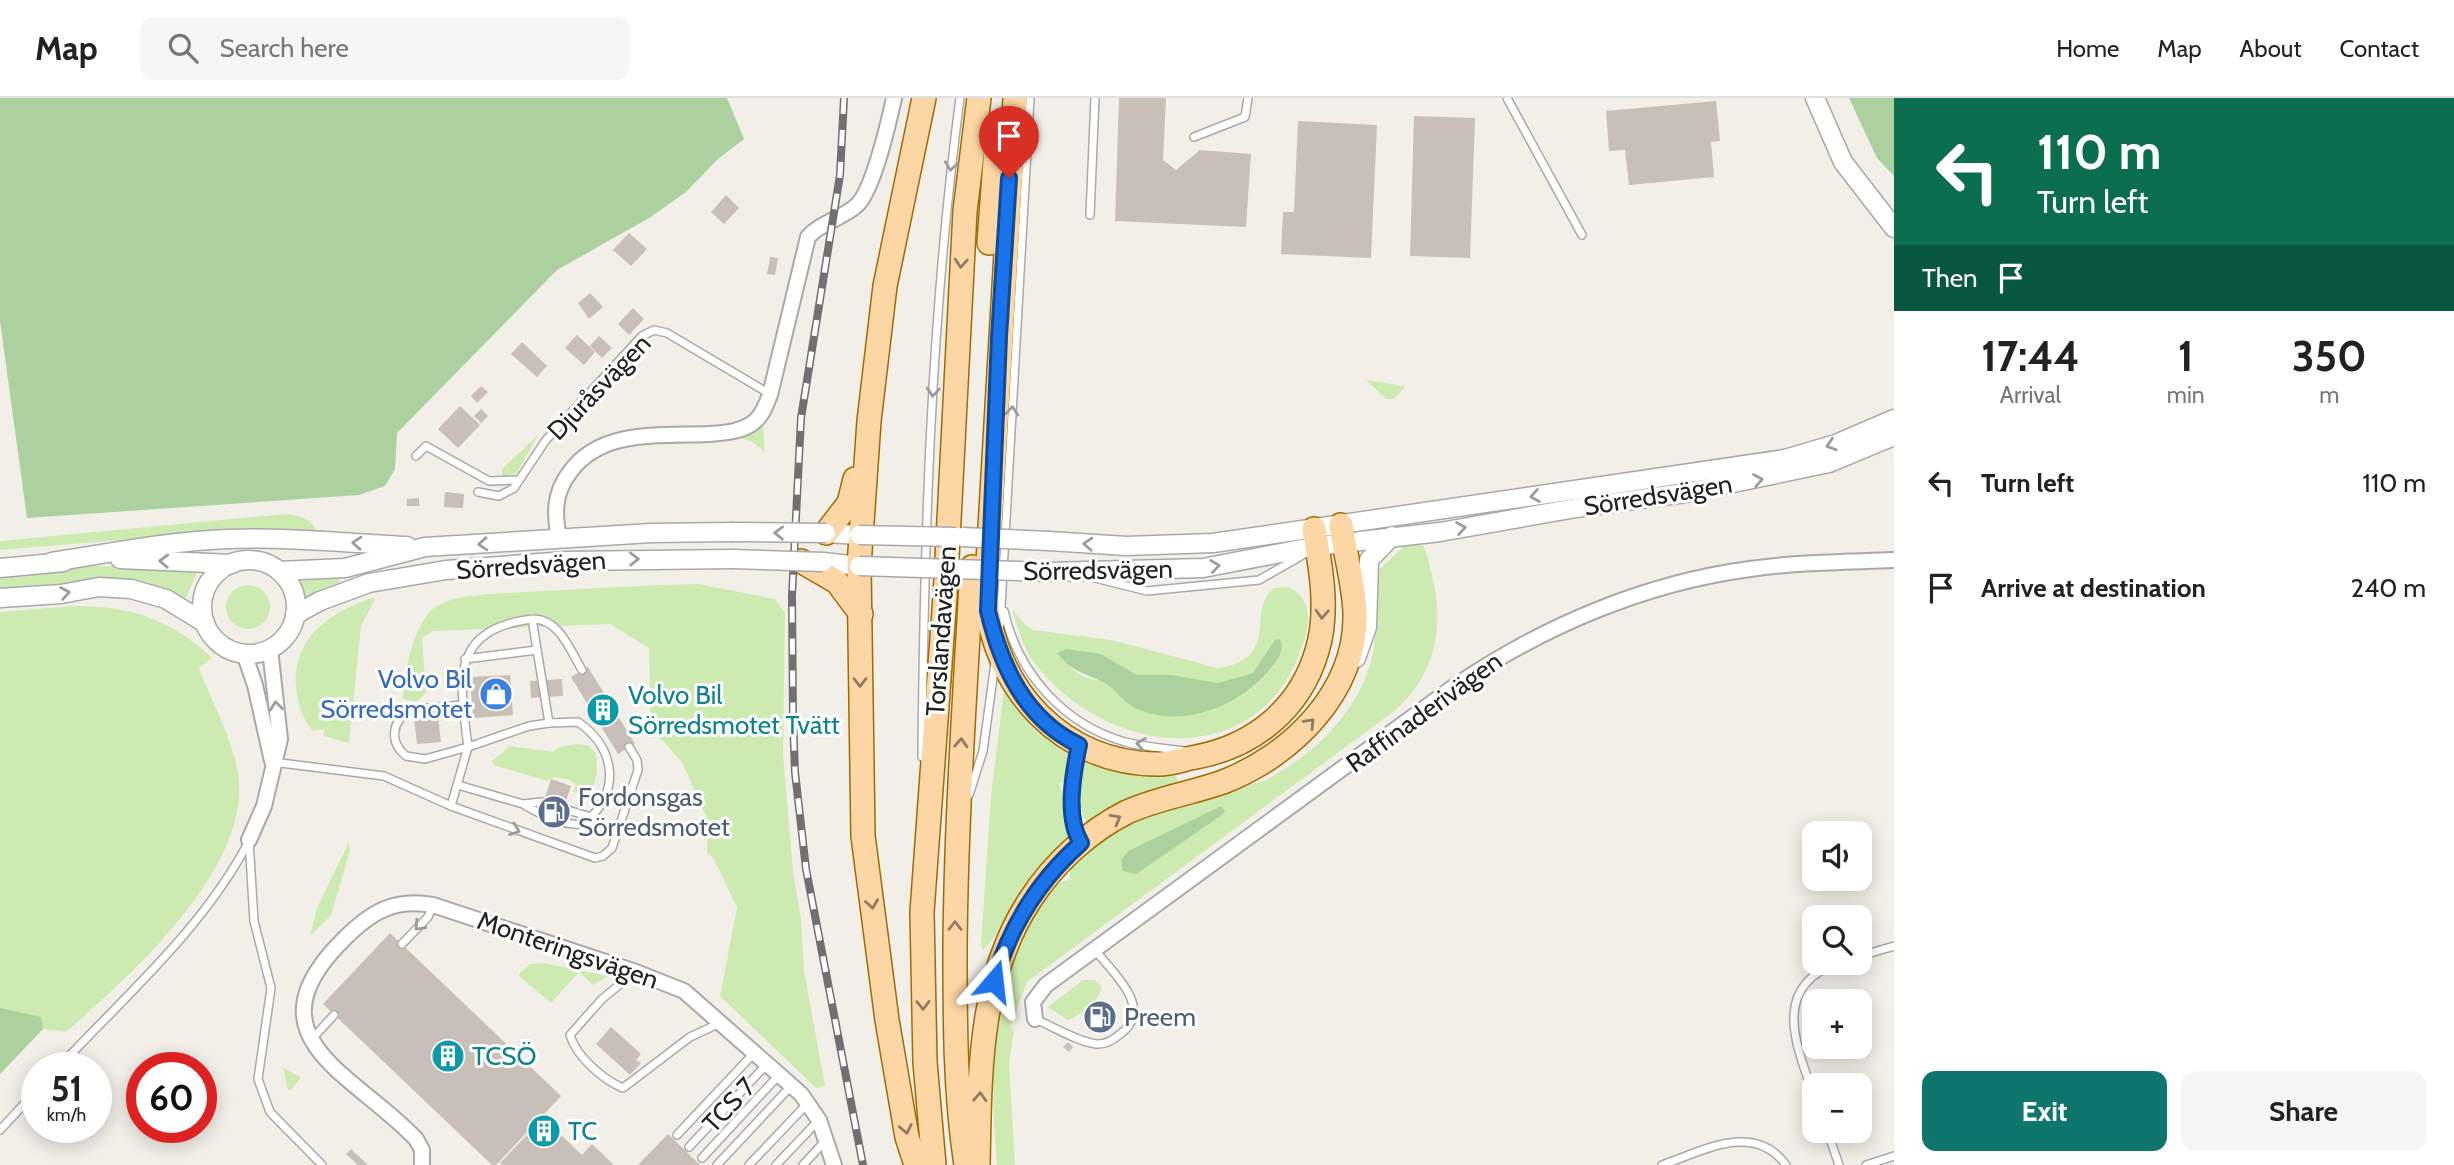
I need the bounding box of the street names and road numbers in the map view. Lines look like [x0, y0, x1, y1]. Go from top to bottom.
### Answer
street label: Djuråsvägen [541, 327, 657, 447]
street label: Sörredsvägen [1581, 467, 1735, 523]
street label: Sörredsvägen [455, 544, 607, 586]
street label: Torslandavägen [919, 545, 963, 717]
street label: Sörredsvägen [1023, 553, 1173, 587]
street label: Raffinaderivägen [1340, 645, 1508, 779]
street label: Monteringsvägen [473, 904, 663, 996]
street label: TCS 7 [696, 1071, 762, 1139]

